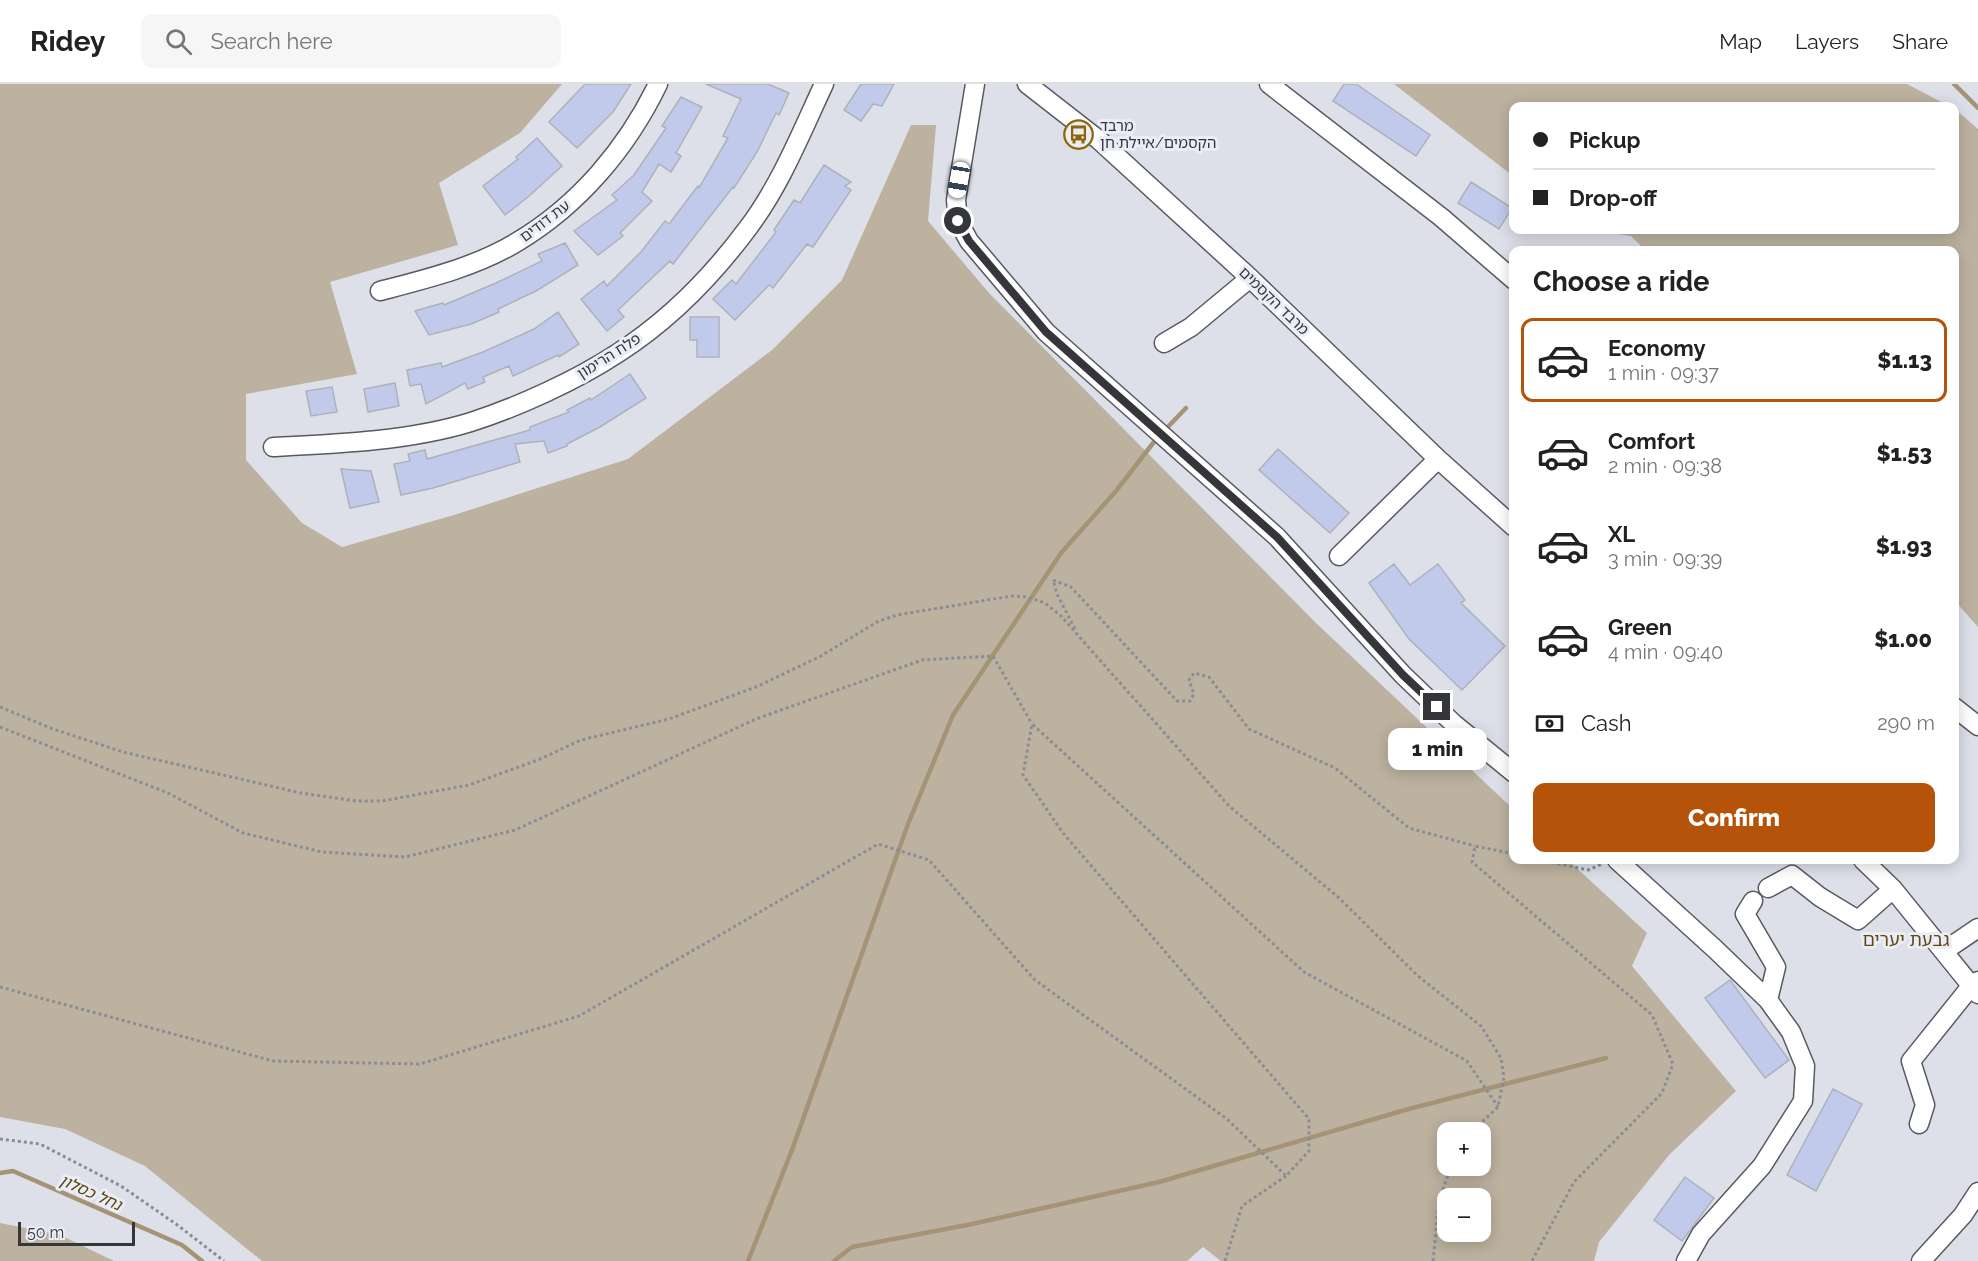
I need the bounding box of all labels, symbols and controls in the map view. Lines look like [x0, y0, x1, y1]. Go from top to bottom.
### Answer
search box [141, 14, 561, 68]
text: Ridey [30, 25, 105, 58]
icon: search [162, 25, 195, 58]
text: Search here [210, 28, 333, 54]
text: Map [1719, 29, 1762, 54]
text: Layers [1795, 29, 1859, 54]
text: Share [1892, 29, 1948, 54]
place label: מרבד הקסמים/איילת חן [1100, 117, 1216, 152]
bus stop icon: מרבד הקסמים/איילת חן [1063, 119, 1095, 151]
text: Pickup [1569, 127, 1641, 153]
car [947, 161, 971, 199]
text: Drop-off [1569, 185, 1657, 211]
street label: עת דודים [516, 196, 574, 246]
route start [944, 207, 971, 234]
street label: מרבד הקסמים [1235, 263, 1313, 339]
text: Choose a ride [1533, 266, 1709, 297]
street label: פלח הרימון [574, 329, 644, 383]
icon: car [1536, 333, 1590, 387]
text: Economy [1608, 335, 1706, 361]
text: $1.13 [1877, 347, 1932, 373]
text: 1 min · 09:37 [1608, 361, 1719, 385]
icon: car [1536, 426, 1590, 480]
text: Comfort [1608, 428, 1695, 454]
text: $1.53 [1876, 440, 1932, 466]
text: 2 min · 09:38 [1608, 454, 1722, 478]
icon: car [1536, 519, 1590, 573]
text: XL [1608, 521, 1635, 547]
text: $1.93 [1876, 533, 1932, 559]
text: 3 min · 09:39 [1608, 547, 1722, 571]
icon: car [1536, 612, 1590, 666]
text: Green [1608, 614, 1672, 640]
text: $1.00 [1874, 626, 1932, 652]
text: 4 min · 09:40 [1608, 640, 1723, 664]
route end [1423, 693, 1450, 720]
icon: cash [1533, 707, 1566, 740]
text: Cash [1581, 710, 1632, 736]
text: 290 m [1877, 711, 1935, 735]
callout: 1 min [1388, 728, 1486, 770]
text: 1 min [1412, 737, 1463, 761]
button: Confirm [1533, 783, 1935, 852]
district label: גבעת יערים [1862, 929, 1950, 950]
map controls [1437, 1122, 1491, 1242]
button: + [1437, 1122, 1491, 1176]
water label: נחל כסלון [57, 1170, 125, 1215]
button: − [1437, 1188, 1491, 1242]
scale bar [18, 1219, 135, 1246]
text: 50 m [27, 1223, 64, 1242]

